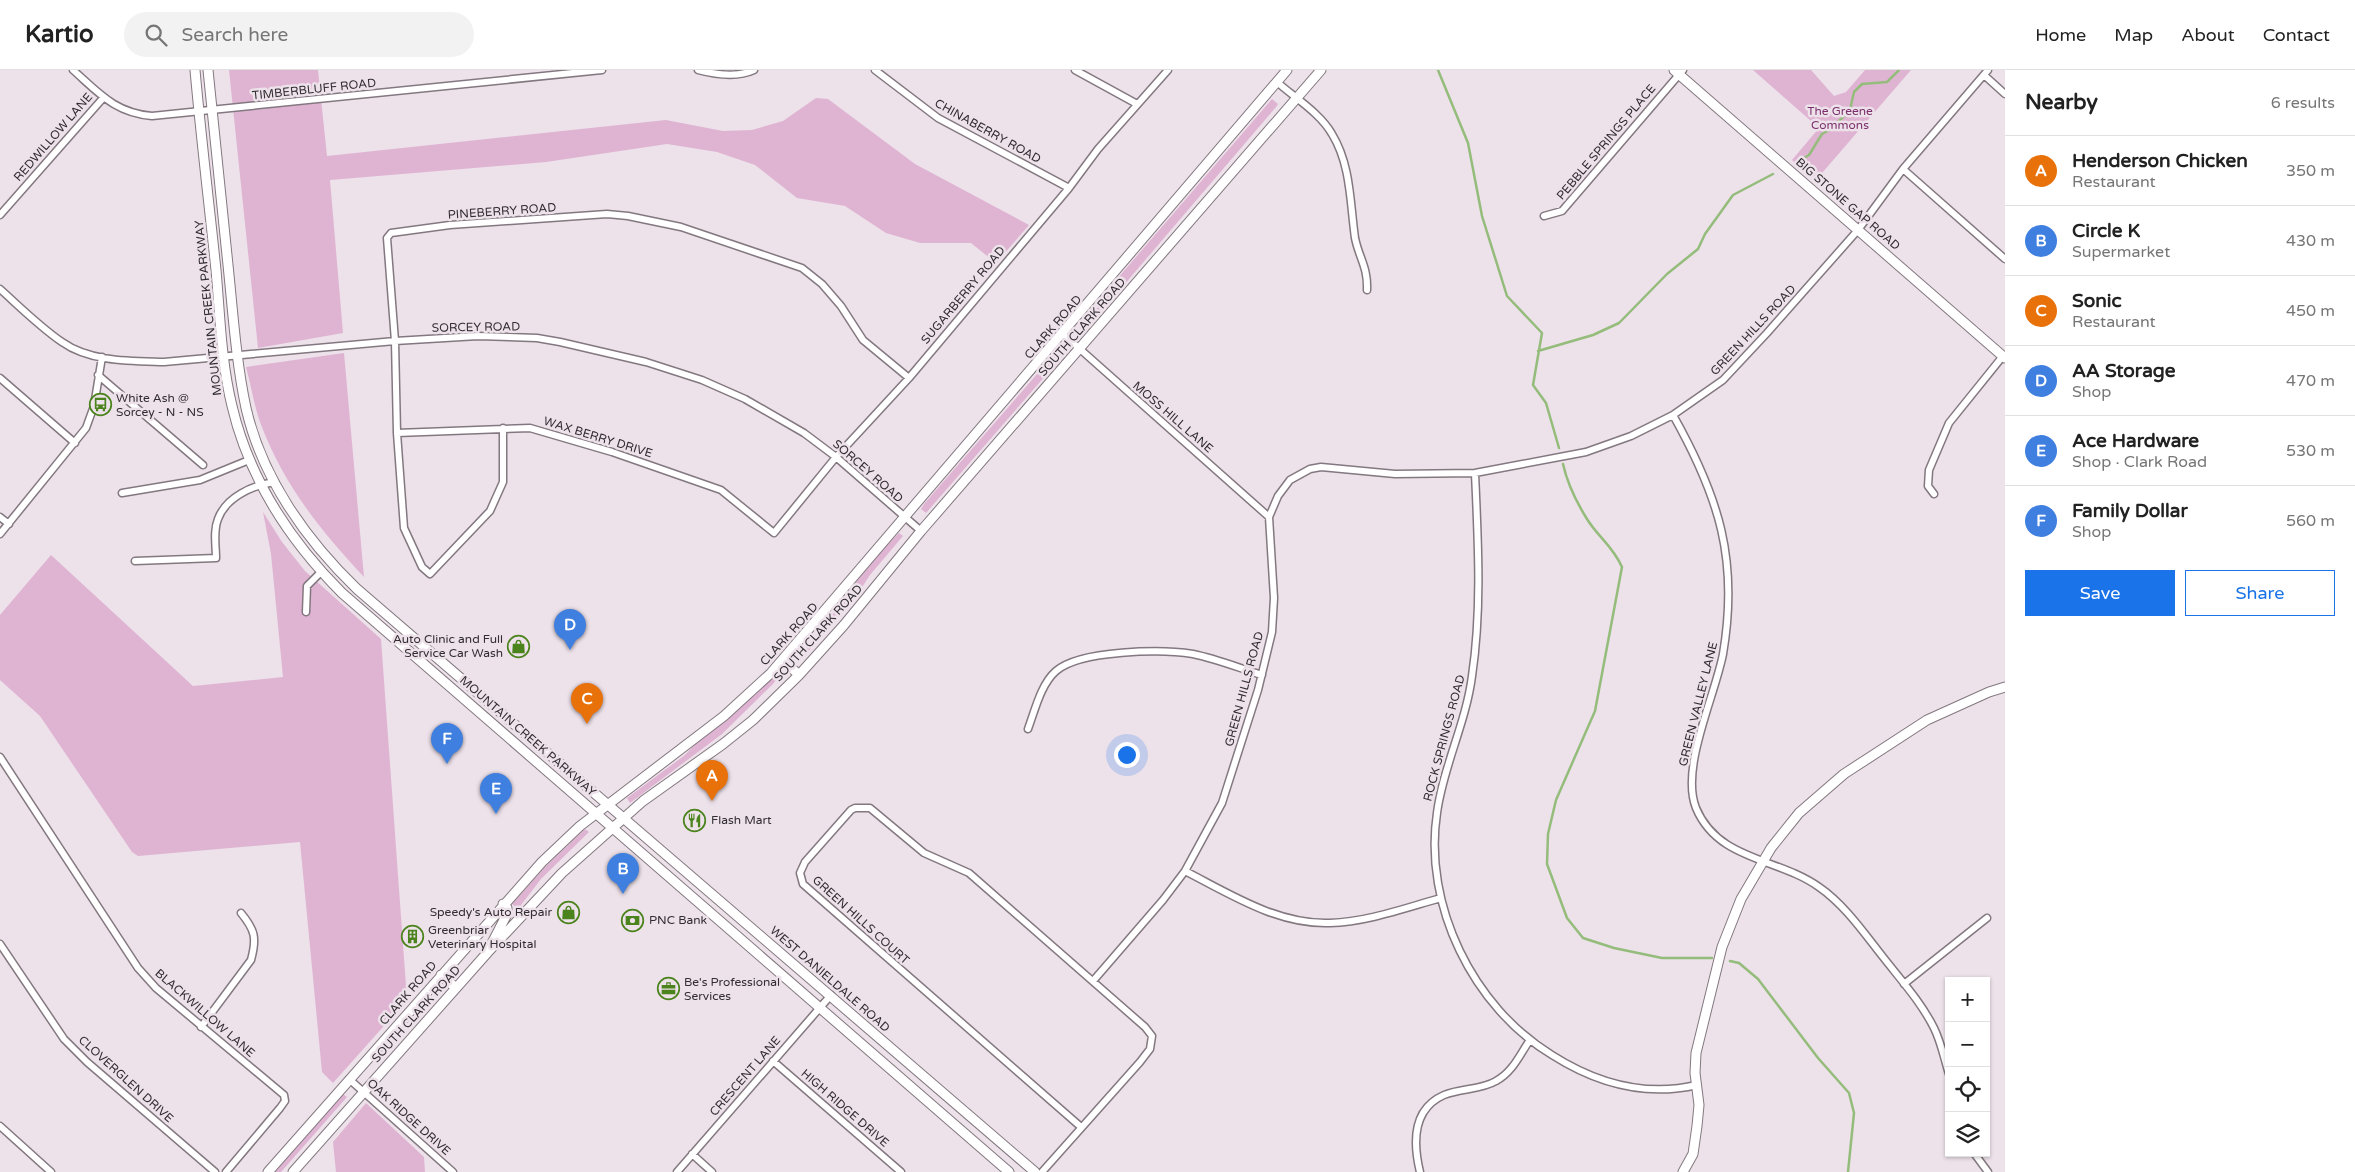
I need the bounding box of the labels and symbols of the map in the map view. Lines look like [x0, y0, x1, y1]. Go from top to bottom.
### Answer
street label: TIMBERBLUFF ROAD [251, 76, 377, 102]
street label: PEBBLE SPRINGS PLACE [1554, 81, 1659, 203]
street label: REDWILLOW LANE [11, 90, 95, 184]
street label: CHINABERRY ROAD [932, 96, 1044, 166]
park label: The Greene Commons [1807, 104, 1873, 132]
street label: BIG STONE GAP ROAD [1793, 155, 1903, 253]
street label: PINEBERRY ROAD [447, 200, 557, 222]
street label: MOUNTAIN CREEK PARKWAY [192, 219, 224, 396]
street label: SUGARBERRY ROAD [918, 243, 1008, 347]
street label: SOUTH CLARK ROAD [1036, 275, 1128, 379]
street label: GREEN HILLS ROAD [1707, 282, 1799, 378]
street label: CLARK ROAD [1022, 292, 1084, 362]
street label: SORCEY ROAD [432, 319, 520, 335]
street label: MOSS HILL LANE [1130, 378, 1216, 456]
place label: White Ash @ Sorcey - N - NS [116, 391, 204, 419]
bus stop icon: White Ash @ Sorcey - N - NS [88, 393, 112, 417]
street label: WAX BERRY DRIVE [542, 414, 655, 460]
street label: SORCEY ROAD [830, 437, 906, 505]
street label: SOUTH CLARK ROAD [771, 582, 865, 684]
street label: CLARK ROAD [757, 600, 821, 668]
pin: D [554, 609, 586, 650]
street label: GREEN HILLS ROAD [1222, 630, 1266, 748]
place label: Auto Clinic and Full Service Car Wash [393, 632, 503, 660]
shop icon: Auto Clinic and Full Service Car Wash [507, 634, 531, 658]
street label: GREEN VALLEY LANE [1676, 640, 1720, 768]
street label: MOUNTAIN CREEK PARKWAY [457, 673, 599, 799]
street label: ROCK SPRINGS ROAD [1420, 673, 1468, 803]
pin: C [571, 683, 603, 724]
pin: F [431, 723, 463, 764]
your location [1114, 742, 1140, 768]
pin: A [696, 760, 728, 801]
pin: E [480, 773, 512, 814]
restaurant icon: Flash Mart [683, 808, 707, 832]
place label: Flash Mart [711, 813, 772, 827]
pin: B [607, 853, 639, 894]
street label: GREEN HILLS COURT [810, 873, 913, 968]
shop icon: Speedy's Auto Repair [556, 900, 580, 924]
place label: Speedy's Auto Repair [430, 905, 552, 919]
bank icon: PNC Bank [621, 908, 645, 932]
place label: PNC Bank [649, 913, 708, 927]
place label: Greenbriar Veterinary Hospital [428, 923, 536, 951]
street label: WEST DANIELDALE ROAD [767, 923, 893, 1035]
building icon: Greenbriar Veterinary Hospital [400, 925, 424, 949]
street label: CLARK ROAD [377, 958, 439, 1028]
street label: SOUTH CLARK ROAD [369, 963, 463, 1065]
street label: BLACKWILLOW LANE [152, 966, 258, 1060]
place label: Be's Professional Services [684, 975, 780, 1003]
office icon: Be's Professional Services [656, 977, 680, 1001]
street label: CLOVERGLEN DRIVE [76, 1033, 177, 1125]
street label: CRESCENT LANE [707, 1033, 784, 1119]
street label: HIGH RIDGE DRIVE [798, 1066, 892, 1150]
street label: OAK RIDGE DRIVE [364, 1076, 454, 1158]

